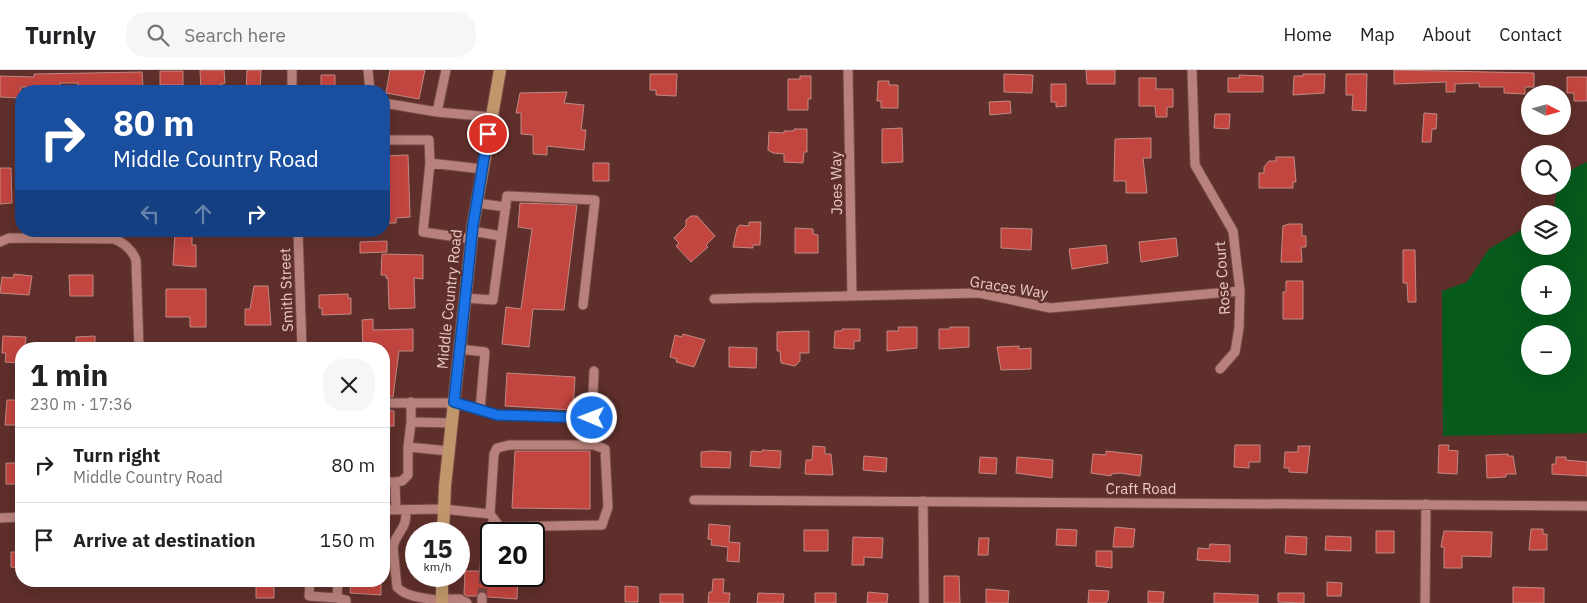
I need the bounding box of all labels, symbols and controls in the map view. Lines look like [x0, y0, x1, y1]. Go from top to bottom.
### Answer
search box [126, 12, 476, 57]
text: Turnly [25, 19, 96, 51]
icon: search [144, 21, 172, 49]
text: Search here [184, 23, 286, 47]
text: Home [1284, 23, 1332, 46]
text: Map [1360, 23, 1395, 46]
text: About [1423, 23, 1471, 46]
text: Contact [1499, 23, 1562, 46]
north arrow [1521, 85, 1571, 135]
map controls [1521, 85, 1571, 375]
text: 80 m [113, 100, 195, 146]
icon: right [30, 105, 95, 170]
pin [467, 113, 509, 155]
icon: arrive [474, 120, 502, 148]
text: Middle Country Road [113, 144, 319, 173]
button: search [1521, 145, 1571, 195]
street label: Joes Way [826, 150, 846, 215]
icon: left [136, 200, 164, 228]
icon: ahead [189, 200, 217, 228]
icon: right [242, 200, 270, 228]
button: layers [1521, 205, 1571, 255]
street label: Middle Country Road [432, 228, 466, 370]
street label: Rose Court [1210, 240, 1234, 316]
street label: Smith Street [275, 248, 297, 332]
button: + [1521, 265, 1571, 315]
street label: Graces Way [968, 271, 1050, 303]
button: − [1521, 325, 1571, 375]
text: 1 min [30, 355, 108, 394]
button: close [323, 359, 375, 411]
position arrow [565, 391, 617, 443]
text: 230 m · 17:36 [30, 394, 132, 414]
text: Turn right [73, 443, 160, 467]
icon: right [30, 451, 58, 479]
text: 80 m [331, 453, 375, 477]
text: Middle Country Road [73, 467, 223, 487]
street label: Craft Road [1106, 479, 1176, 498]
speed limit sign: 20 [480, 522, 545, 587]
icon: arrive [30, 526, 58, 554]
text: Arrive at destination [73, 528, 256, 552]
text: 150 m [320, 528, 375, 552]
text: 15 [422, 532, 453, 565]
text: km/h [423, 559, 452, 574]

